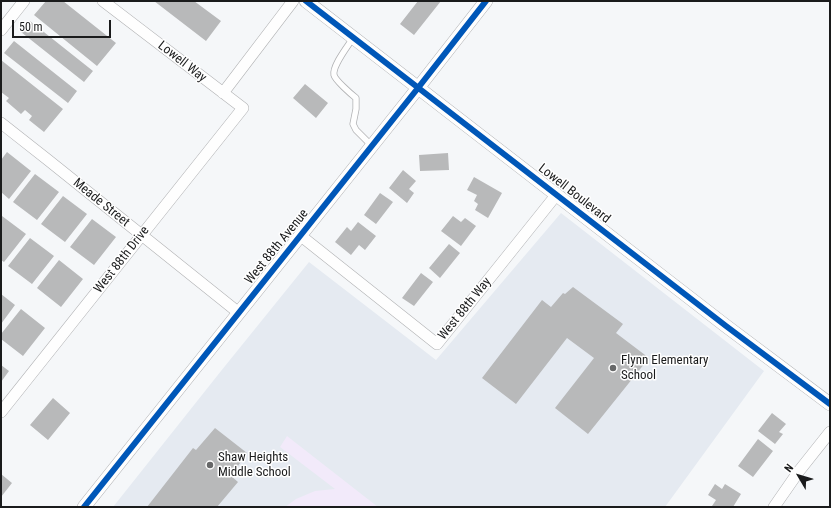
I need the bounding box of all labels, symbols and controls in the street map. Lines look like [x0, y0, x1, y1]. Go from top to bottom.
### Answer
scale bar [14, 12, 113, 38]
text: 50 m [19, 20, 43, 34]
street label: Lowell Way [155, 38, 209, 86]
street label: Lowell Boulevard [535, 161, 613, 227]
street label: Meade Street [70, 176, 132, 230]
street label: West 88th Avenue [242, 206, 312, 288]
street label: West 88th Drive [91, 224, 153, 296]
street label: West 88th Way [435, 275, 495, 343]
place label: Flynn Elementary School [621, 353, 709, 384]
marker: Flynn Elementary School [608, 363, 618, 373]
place label: Shaw Heights Middle School [218, 450, 291, 481]
north arrow [779, 456, 819, 496]
marker: Shaw Heights Middle School [205, 460, 215, 470]
text: N [782, 462, 796, 475]

